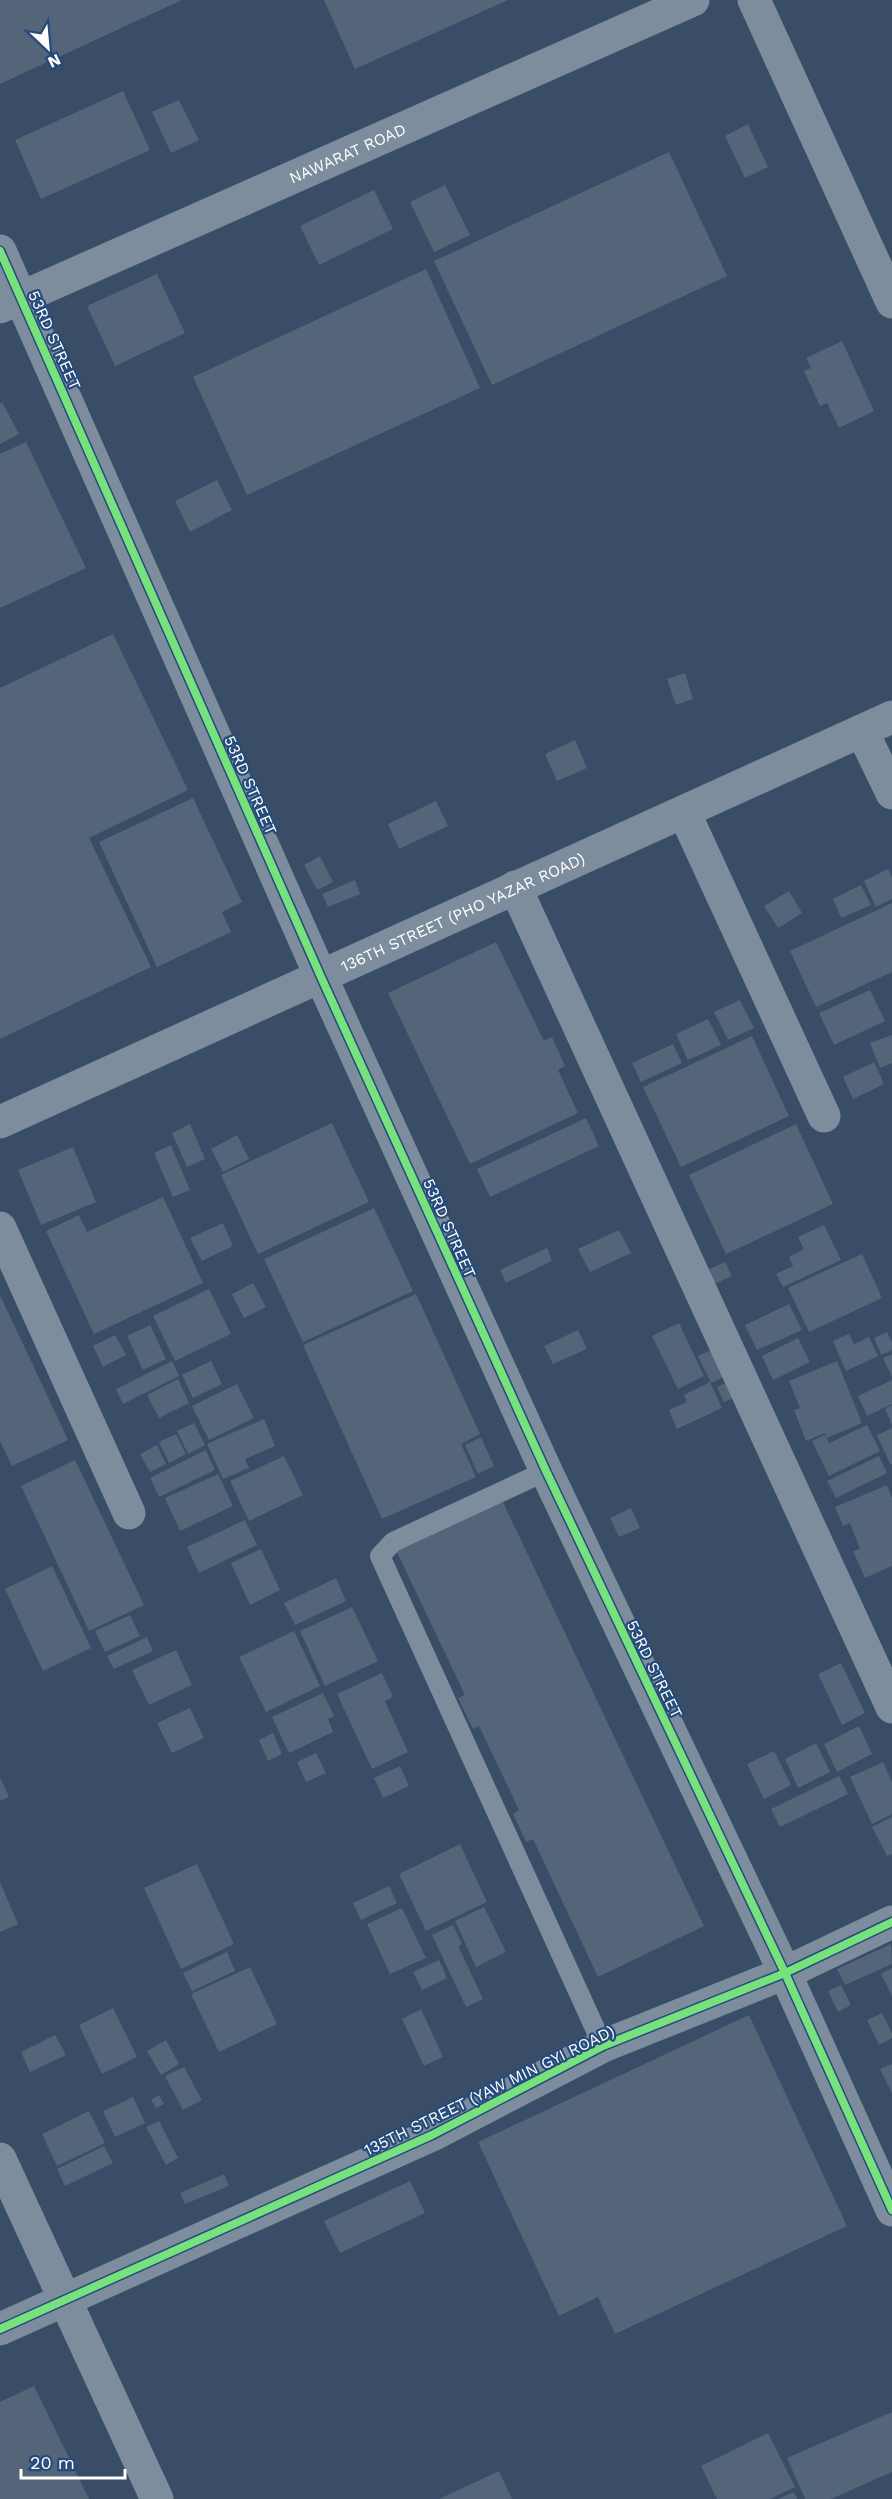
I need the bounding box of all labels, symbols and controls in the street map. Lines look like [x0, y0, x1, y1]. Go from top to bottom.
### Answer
north arrow [18, 18, 78, 78]
text: N [45, 50, 64, 72]
street label: NAWARAT ROAD [286, 119, 409, 188]
street label: 53RD STREET [24, 288, 85, 393]
street label: 53RD STREET [220, 733, 281, 838]
street label: 136TH STREET (PHO YAZAR ROAD) [338, 849, 588, 976]
street label: 53RD STREET [419, 1176, 480, 1281]
street label: 53RD STREET [623, 1617, 687, 1722]
street label: 135TH STREET (YAW MIN GYI ROAD) [361, 2021, 618, 2160]
scale bar [21, 2442, 124, 2480]
text: 20 m [30, 2452, 75, 2473]

